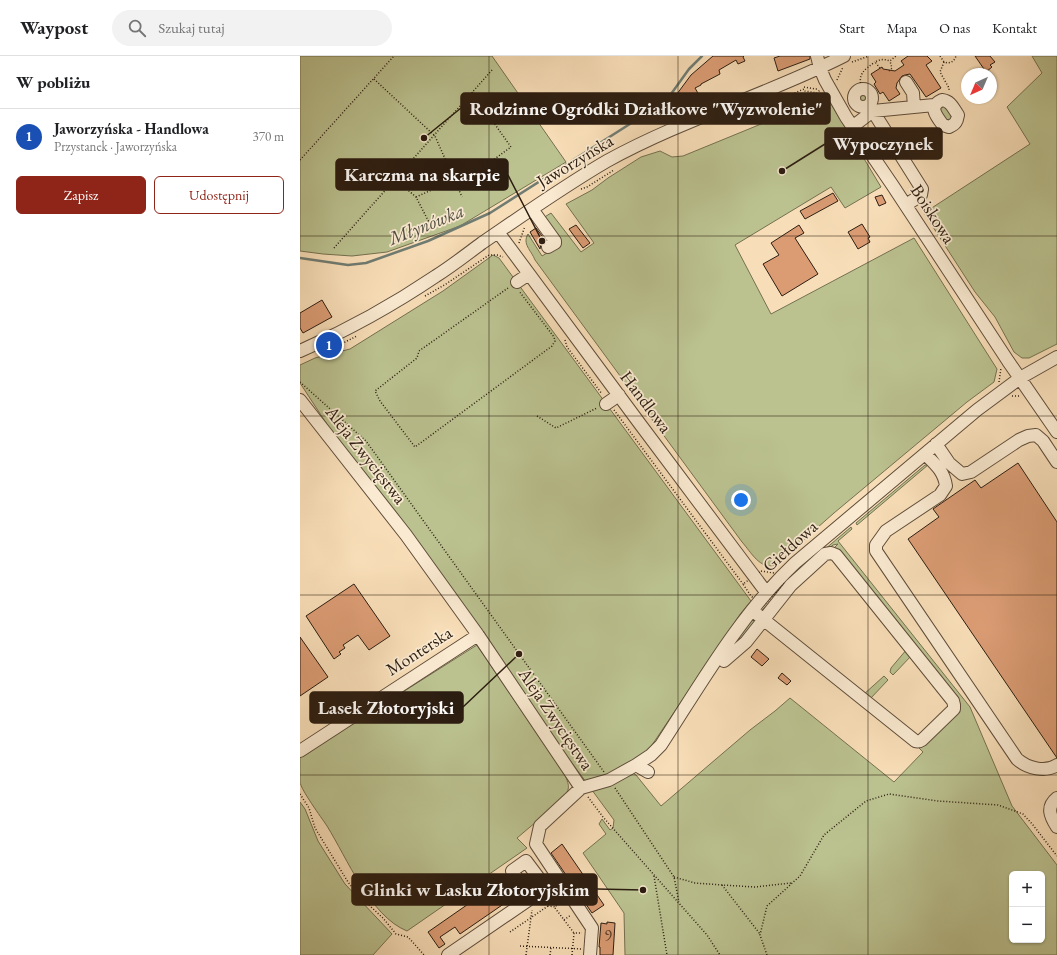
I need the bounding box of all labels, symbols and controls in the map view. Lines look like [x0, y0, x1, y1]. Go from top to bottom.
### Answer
search box [112, 10, 392, 46]
text: Waypost [20, 15, 88, 40]
icon: search [126, 17, 148, 39]
text: Szukaj tutaj [158, 18, 225, 37]
text: Start [839, 19, 865, 37]
text: Mapa [887, 19, 917, 37]
text: O nas [939, 19, 970, 37]
text: Kontakt [992, 19, 1037, 37]
north arrow [961, 68, 997, 104]
text: W pobliżu [16, 71, 90, 93]
callout: Rodzinne Ogródki Działkowe "Wyzwolenie" [461, 93, 830, 124]
text: Rodzinne Ogródki Działkowe "Wyzwolenie" [469, 96, 823, 121]
text: Jaworzyńska - Handlowa [54, 119, 209, 138]
text: 1 [26, 128, 32, 145]
text: 370 m [253, 128, 284, 145]
street label: Jaworzyńska [531, 128, 618, 193]
callout: Wypoczynek [825, 128, 942, 159]
text: Wypoczynek [833, 131, 934, 156]
text: Przystanek · Jaworzyńska [54, 138, 177, 155]
callout: Karczma na skarpie [336, 159, 508, 190]
text: Karczma na skarpie [344, 162, 500, 187]
button: Zapisz [16, 176, 146, 214]
button: Udostępnij [154, 176, 284, 214]
street label: Boiskowa [906, 180, 961, 248]
water label: Młynówka [384, 198, 468, 251]
pin: 1 [316, 330, 342, 360]
street label: Handlowa [615, 366, 678, 438]
street label: Aleja Zwycięstwa [320, 400, 412, 509]
your location [731, 490, 751, 510]
street label: Giełdowa [757, 514, 823, 576]
street label: Monterska [381, 620, 457, 680]
street label: Aleja Zwycięstwa [513, 662, 600, 775]
callout: Lasek Złotoryjski [310, 692, 463, 723]
text: Lasek Złotoryjski [318, 695, 455, 720]
map controls [1009, 871, 1045, 943]
button: + [1009, 871, 1045, 907]
callout: Glinki w Lasku Złotoryjskim [352, 874, 597, 905]
text: Glinki w Lasku Złotoryjskim [360, 877, 590, 902]
button: − [1009, 907, 1045, 943]
house number: 9 [604, 925, 612, 946]

